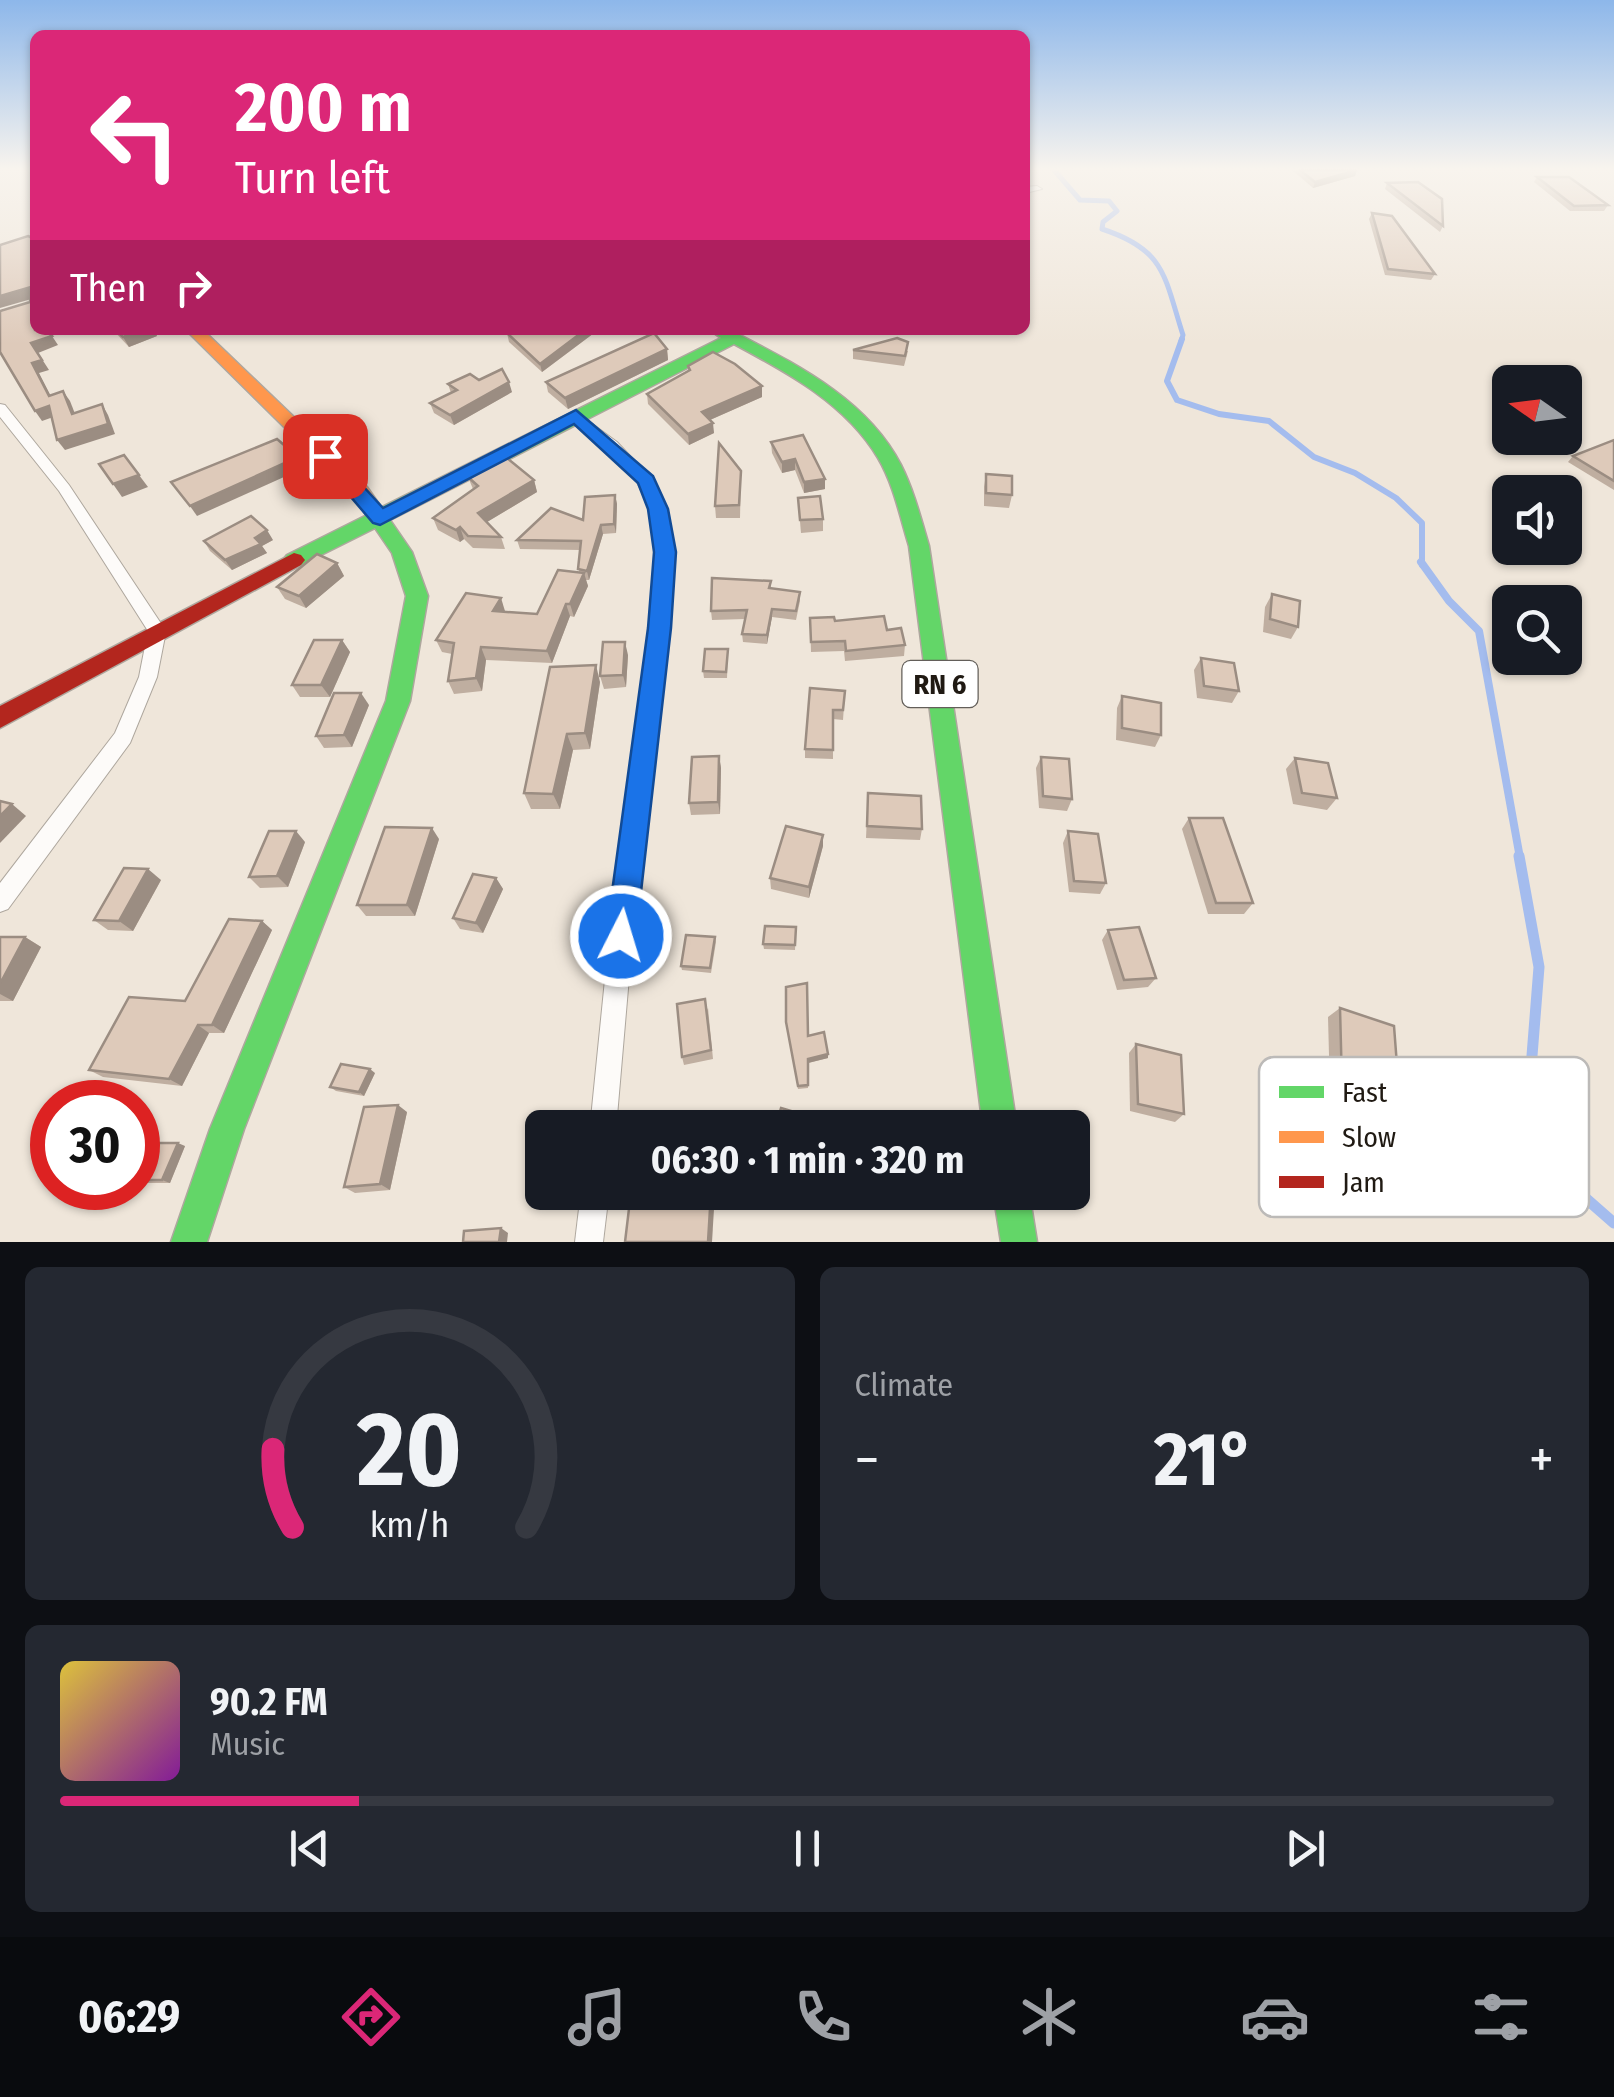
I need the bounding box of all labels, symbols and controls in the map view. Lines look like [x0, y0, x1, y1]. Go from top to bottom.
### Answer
text: 200 m [235, 66, 412, 150]
icon: left [70, 70, 200, 200]
text: Turn left [235, 151, 390, 205]
icon: right [166, 260, 221, 315]
text: Then [70, 265, 146, 311]
north arrow [1492, 365, 1582, 455]
map controls [1492, 365, 1582, 675]
pin [283, 414, 368, 499]
icon: arrive [298, 429, 353, 484]
button: sound [1492, 475, 1582, 565]
button: search [1492, 585, 1582, 675]
road number: RN 6 [902, 661, 978, 707]
position arrow [569, 884, 673, 988]
legend [1259, 1057, 1589, 1217]
text: Fast [1342, 1076, 1388, 1109]
speed limit sign: 30 [30, 1080, 160, 1210]
text: Slow [1342, 1121, 1396, 1154]
text: 06:30 · 1 min · 320 m [651, 1137, 964, 1183]
text: Jam [1342, 1166, 1385, 1199]
text: Climate [855, 1366, 953, 1404]
text: 20 [356, 1388, 462, 1513]
text: 21° [1154, 1415, 1254, 1505]
text: − [855, 1427, 879, 1493]
text: + [1529, 1427, 1554, 1493]
text: km/h [370, 1504, 450, 1546]
text: 90.2 FM [210, 1679, 328, 1725]
text: Music [210, 1725, 285, 1763]
icon: previous [282, 1821, 337, 1876]
icon: pause [780, 1821, 835, 1876]
icon: next [1278, 1821, 1333, 1876]
icon: directions [336, 1982, 406, 2052]
icon: music [562, 1982, 632, 2052]
icon: phone [788, 1982, 858, 2052]
icon: climate [1014, 1982, 1084, 2052]
icon: car [1240, 1982, 1310, 2052]
icon: filters [1466, 1982, 1536, 2052]
text: 06:29 [78, 1990, 180, 2044]

